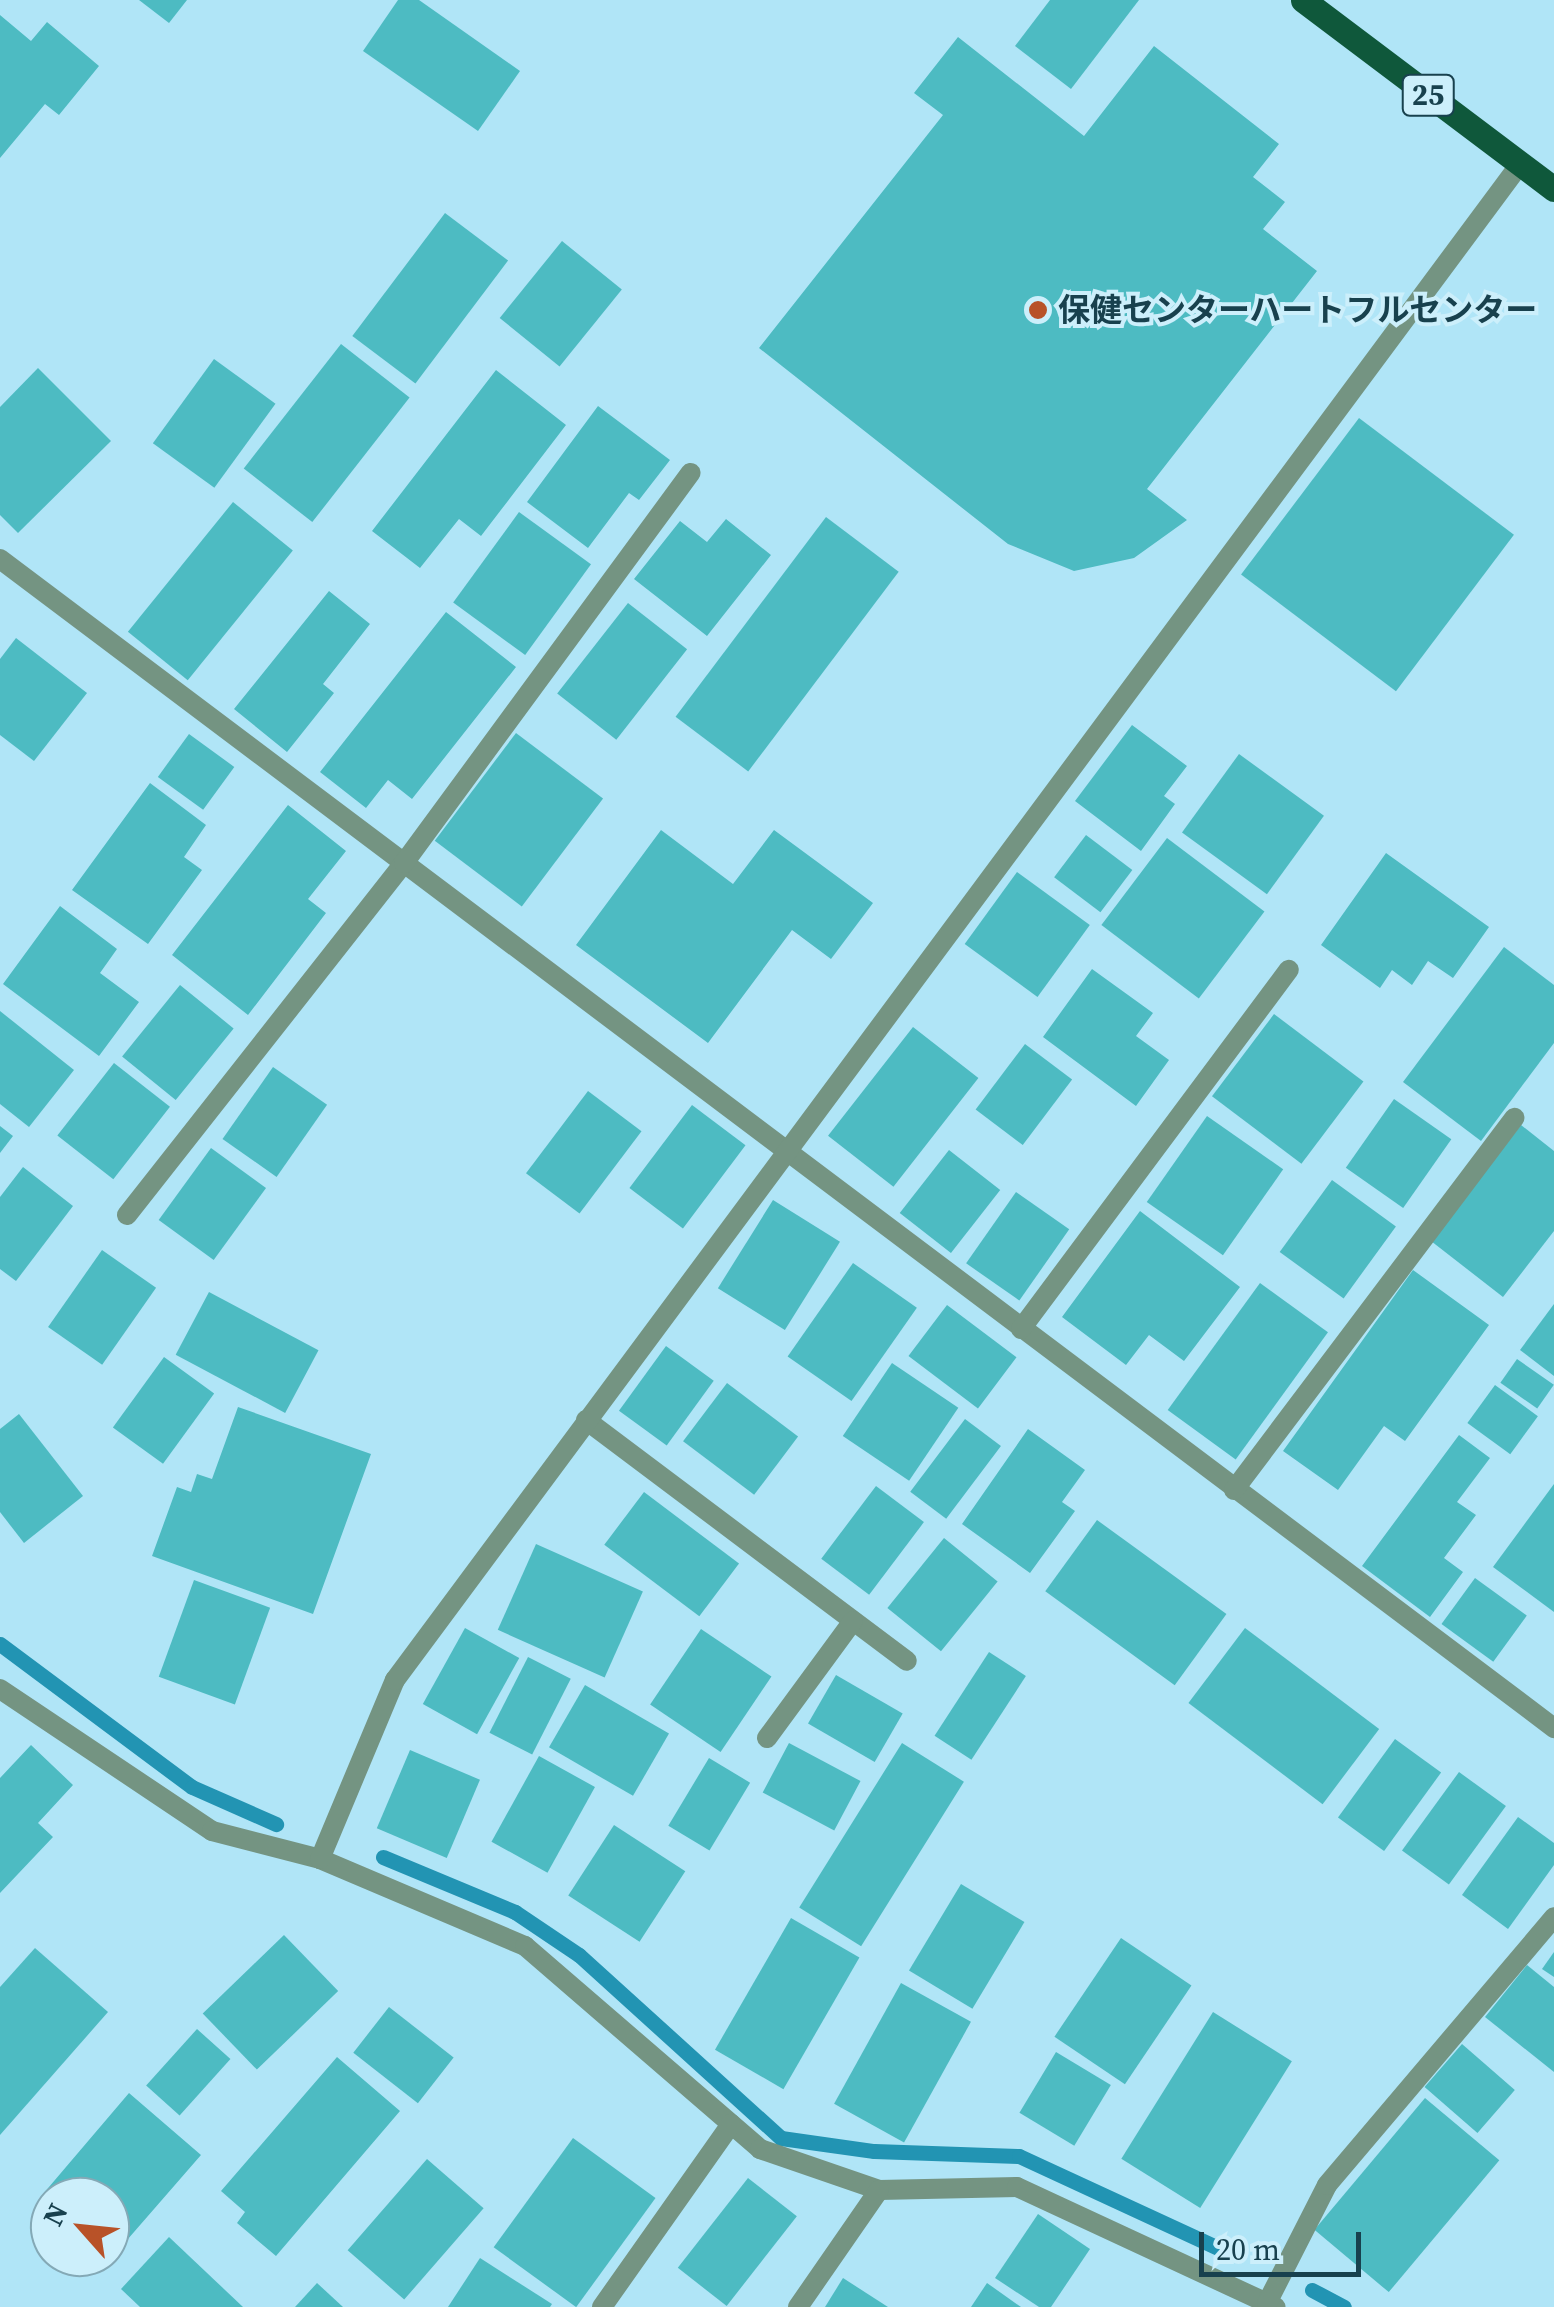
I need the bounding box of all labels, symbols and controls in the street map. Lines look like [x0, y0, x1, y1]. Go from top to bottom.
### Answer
road number: 25 [1400, 70, 1456, 120]
place label: 保健センターハートフルセンター [1058, 291, 1538, 329]
marker: 保健センターハートフルセンター [1027, 299, 1049, 321]
north arrow [30, 2177, 130, 2277]
text: N [33, 2197, 77, 2232]
scale bar [1204, 2212, 1366, 2274]
text: 20 m [1216, 2229, 1280, 2270]

